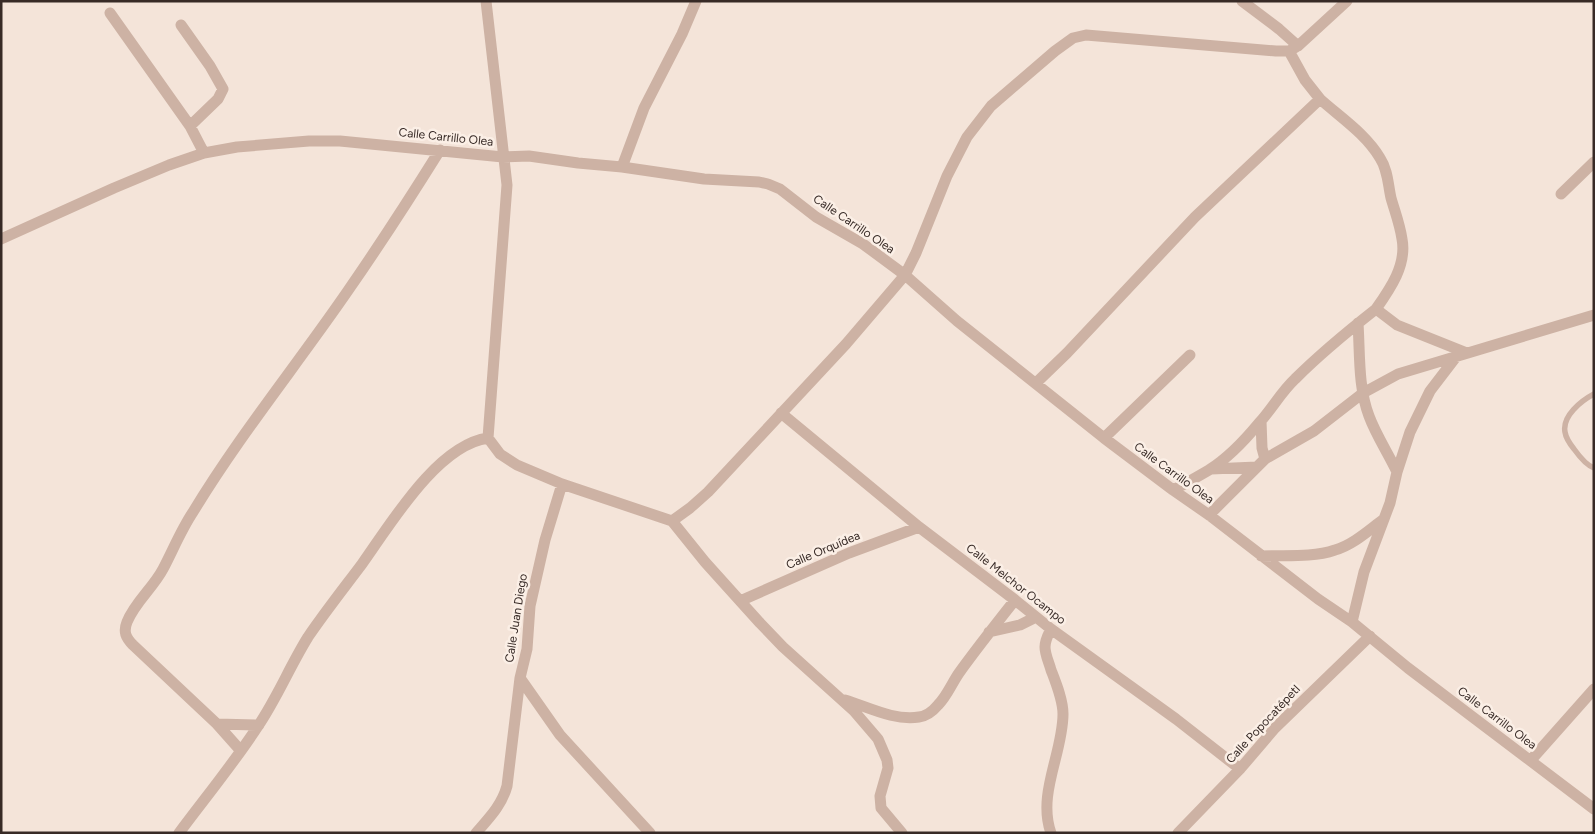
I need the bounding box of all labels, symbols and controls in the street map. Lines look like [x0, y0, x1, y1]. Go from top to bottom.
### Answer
street label: Calle Carrillo Olea [398, 125, 494, 149]
street label: Calle Carrillo Olea [811, 192, 897, 256]
street label: Calle Carrillo Olea [1131, 439, 1217, 507]
street label: Calle Orquídea [784, 528, 862, 572]
street label: Calle Melchor Ocampo [964, 541, 1069, 627]
street label: Calle Juan Diego [502, 573, 530, 663]
street label: Calle Popocatépetl [1223, 682, 1303, 766]
street label: Calle Carrillo Olea [1455, 684, 1539, 752]

